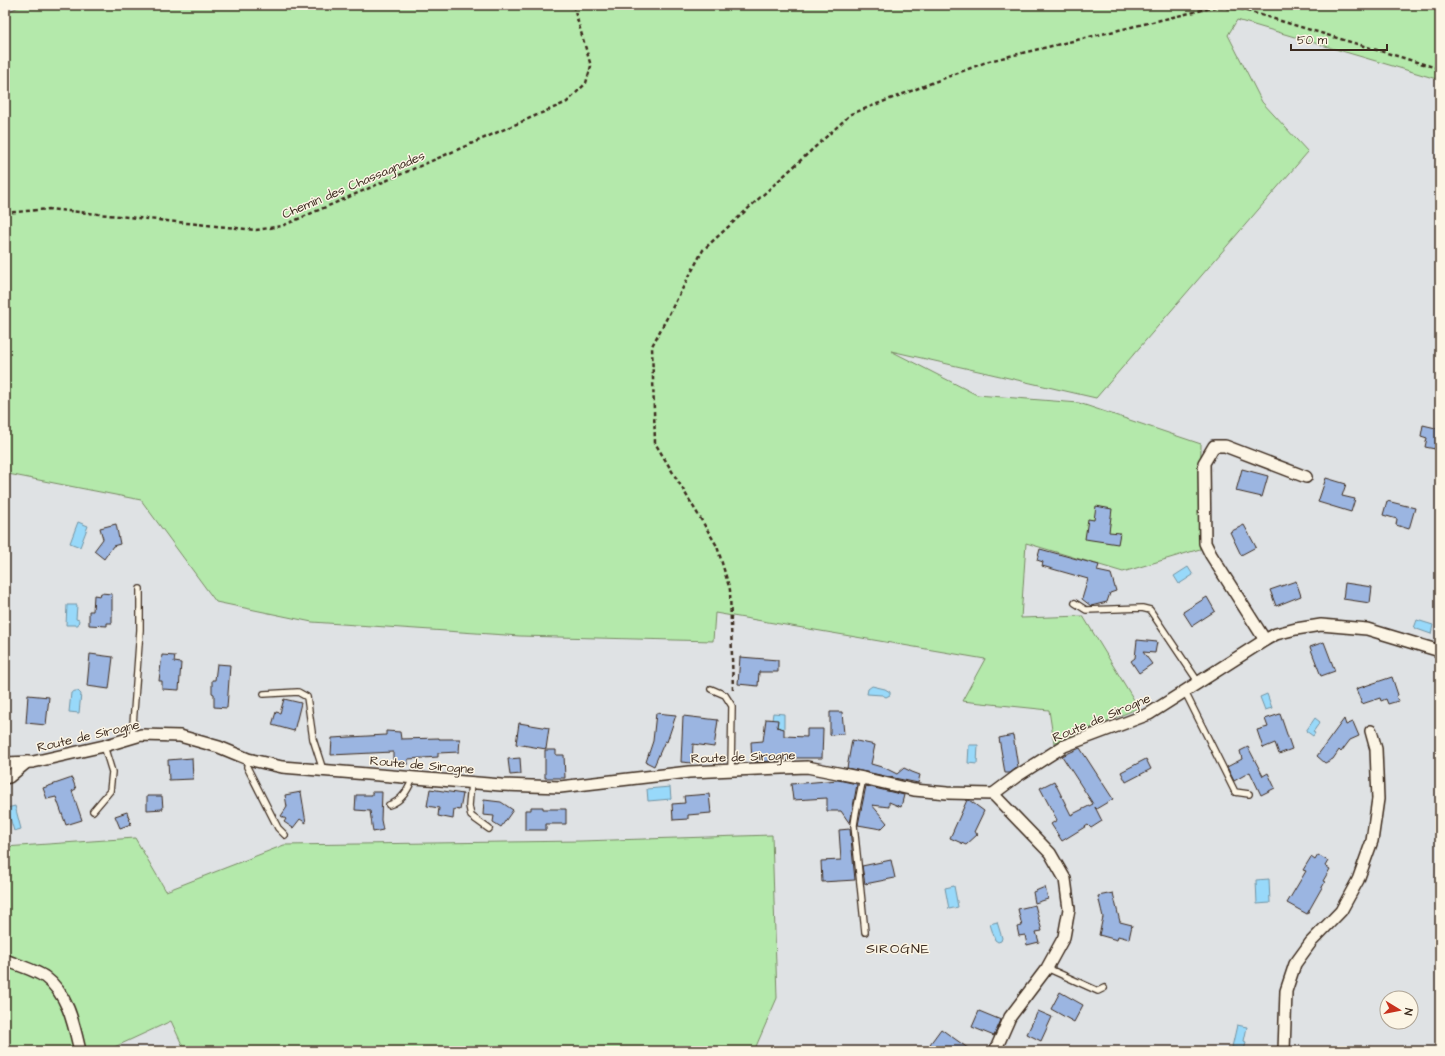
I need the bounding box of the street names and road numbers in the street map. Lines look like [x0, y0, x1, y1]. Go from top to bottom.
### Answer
street label: Chemin des Chassagnades [279, 146, 429, 224]
street label: Route de Sirogne [1050, 689, 1153, 748]
street label: Route de Sirogne [35, 715, 141, 757]
street label: Route de Sirogne [690, 746, 796, 769]
street label: Route de Sirogne [369, 751, 475, 780]

